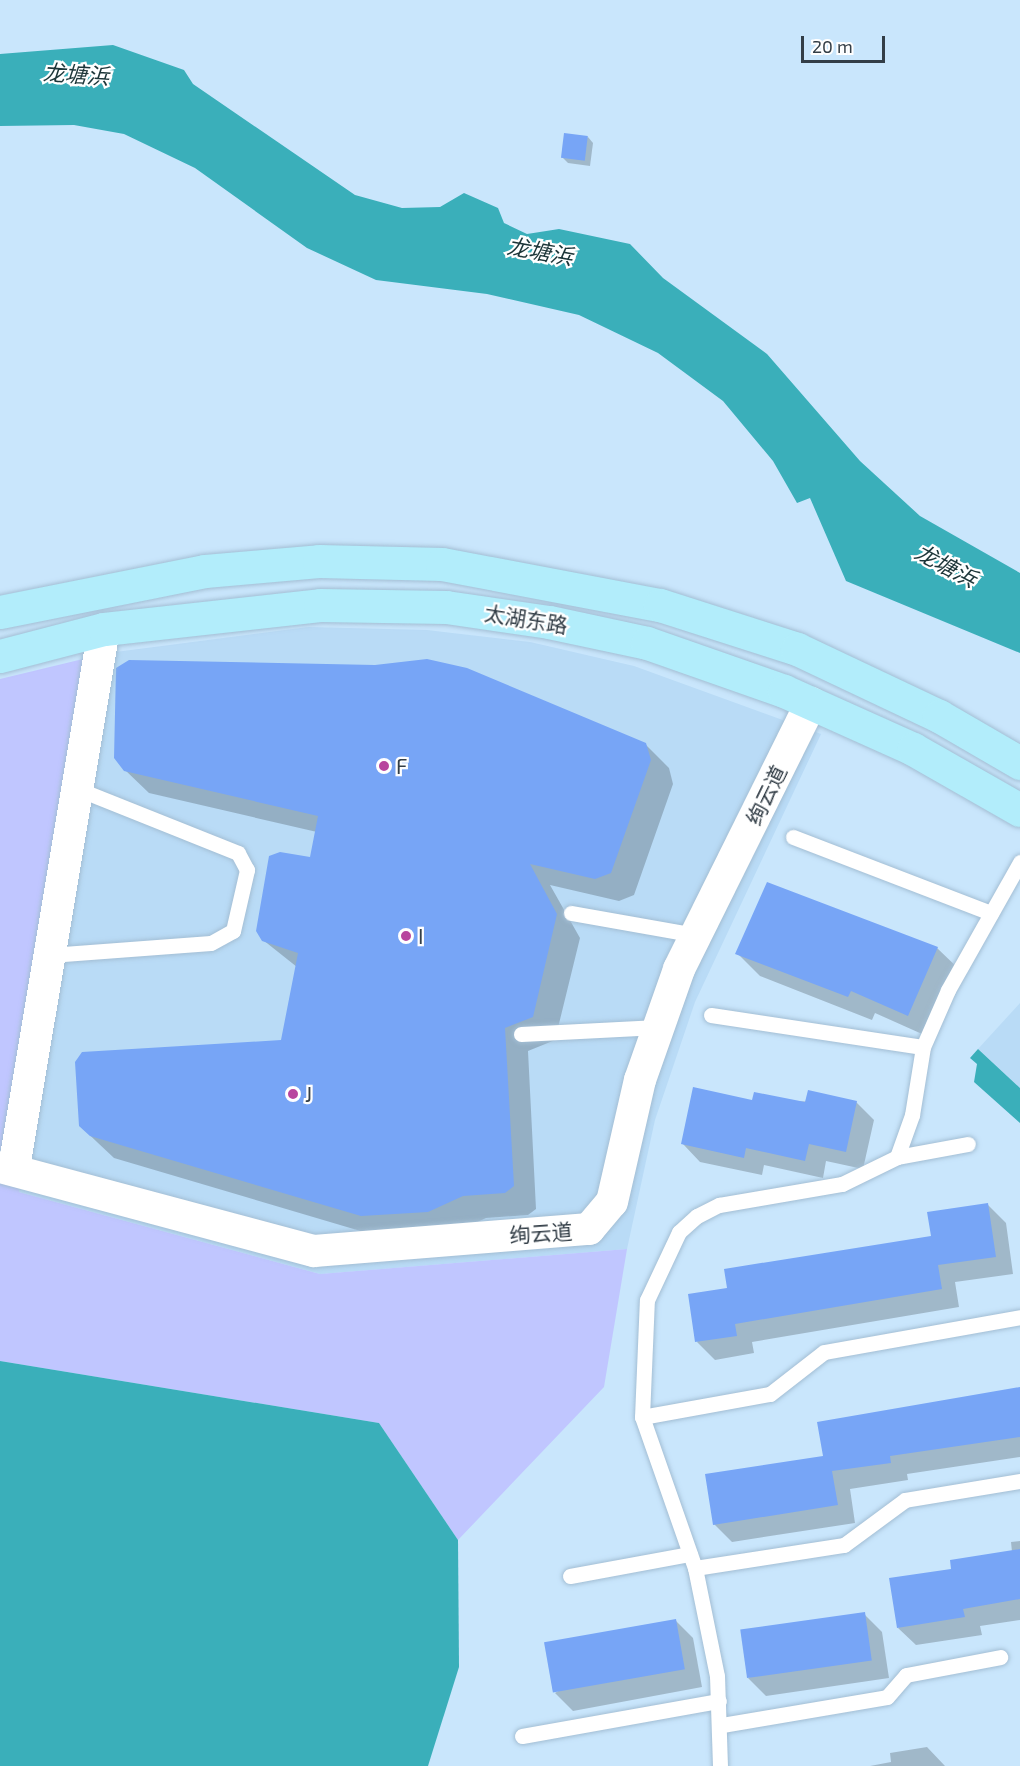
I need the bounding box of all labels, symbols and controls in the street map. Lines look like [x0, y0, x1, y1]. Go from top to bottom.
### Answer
scale bar [804, 24, 888, 62]
text: 20 m [812, 35, 853, 57]
water label: 龙塘浜 [42, 59, 110, 89]
water label: 龙塘浜 [505, 232, 575, 270]
water label: 龙塘浜 [911, 538, 981, 592]
street label: 太湖东路 [483, 600, 569, 638]
place label: F [396, 753, 407, 779]
marker: F [377, 759, 391, 773]
street label: 绚云道 [741, 761, 791, 829]
place label: I [418, 923, 424, 949]
marker: I [399, 929, 413, 943]
place label: J [305, 1081, 312, 1107]
marker: J [286, 1087, 300, 1101]
street label: 绚云道 [509, 1218, 573, 1248]

